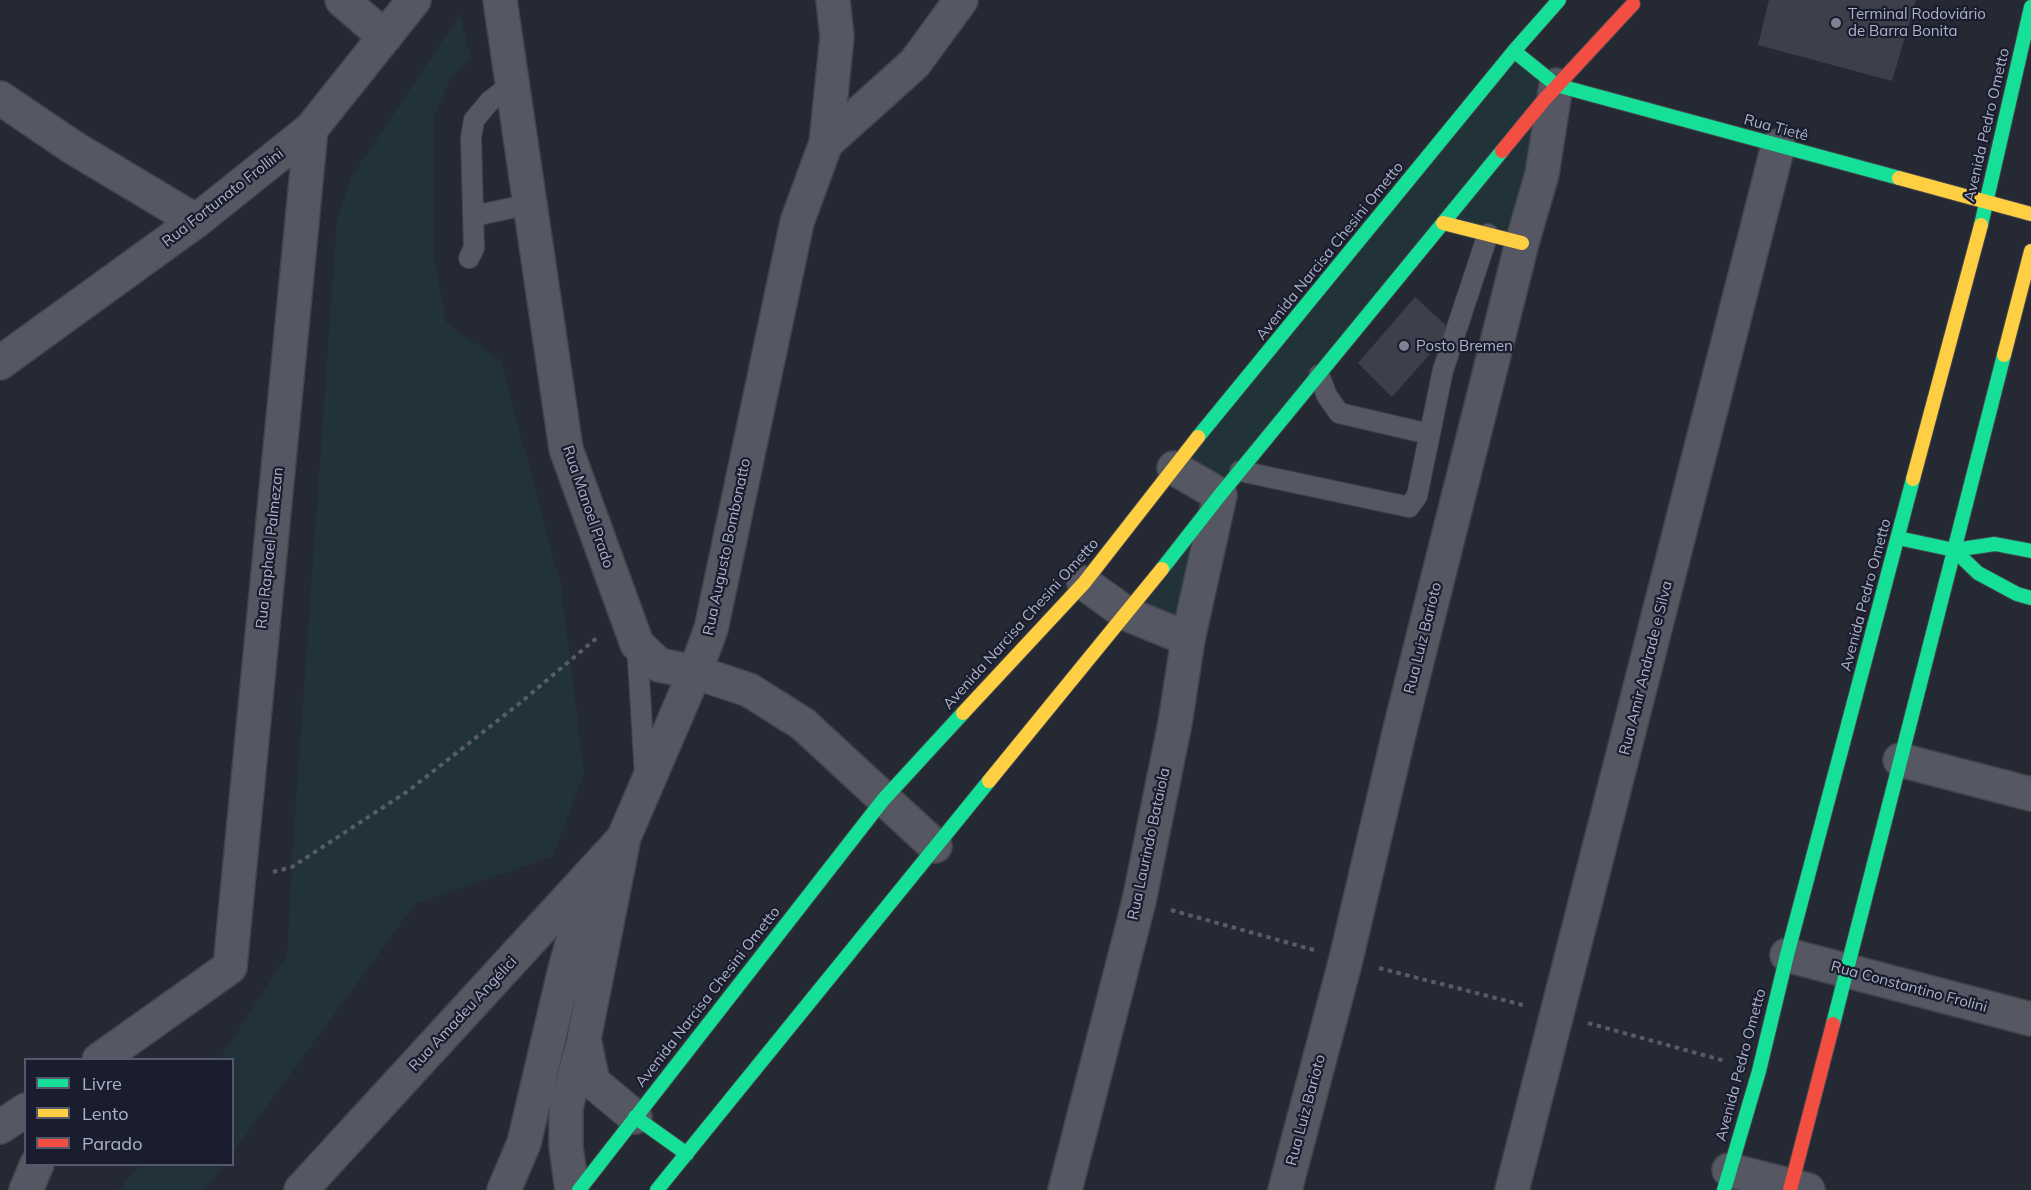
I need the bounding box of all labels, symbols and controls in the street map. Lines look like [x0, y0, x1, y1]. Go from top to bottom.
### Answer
place label: Terminal Rodoviário de Barra Bonita [1848, 5, 1986, 40]
marker: Terminal Rodoviário de Barra Bonita [1829, 16, 1843, 30]
street label: Avenida Pedro Ometto [1961, 46, 2013, 204]
street label: Rua Tietê [1742, 111, 1810, 145]
street label: Rua Fortunato Frollini [159, 145, 287, 251]
street label: Avenida Narcisa Chesini Ometto [1253, 158, 1407, 344]
place label: Posto Bremen [1416, 337, 1513, 355]
marker: Posto Bremen [1397, 339, 1411, 353]
street label: Rua Manoel Prado [559, 443, 617, 571]
street label: Rua Augusto Bombonatto [699, 457, 755, 637]
street label: Rua Raphael Palmezan [253, 466, 287, 630]
street label: Avenida Pedro Ometto [1837, 517, 1895, 673]
street label: Avenida Narcisa Chesini Ometto [939, 535, 1103, 713]
street label: Rua Amir Andrade e Silva [1616, 579, 1676, 757]
street label: Rua Luiz Barioto [1400, 580, 1446, 696]
street label: Rua Laurindo Bataiola [1124, 766, 1174, 922]
street label: Avenida Narcisa Chesini Ometto [632, 903, 784, 1091]
street label: Rua Amadeu Angélici [405, 953, 521, 1075]
street label: Rua Constantino Frolini [1829, 957, 1989, 1017]
street label: Avenida Pedro Ometto [1712, 987, 1770, 1143]
street label: Rua Luiz Barioto [1283, 1052, 1329, 1168]
legend [24, 1058, 234, 1166]
text: Livre [82, 1072, 122, 1095]
text: Lento [82, 1102, 129, 1125]
text: Parado [82, 1132, 142, 1155]

